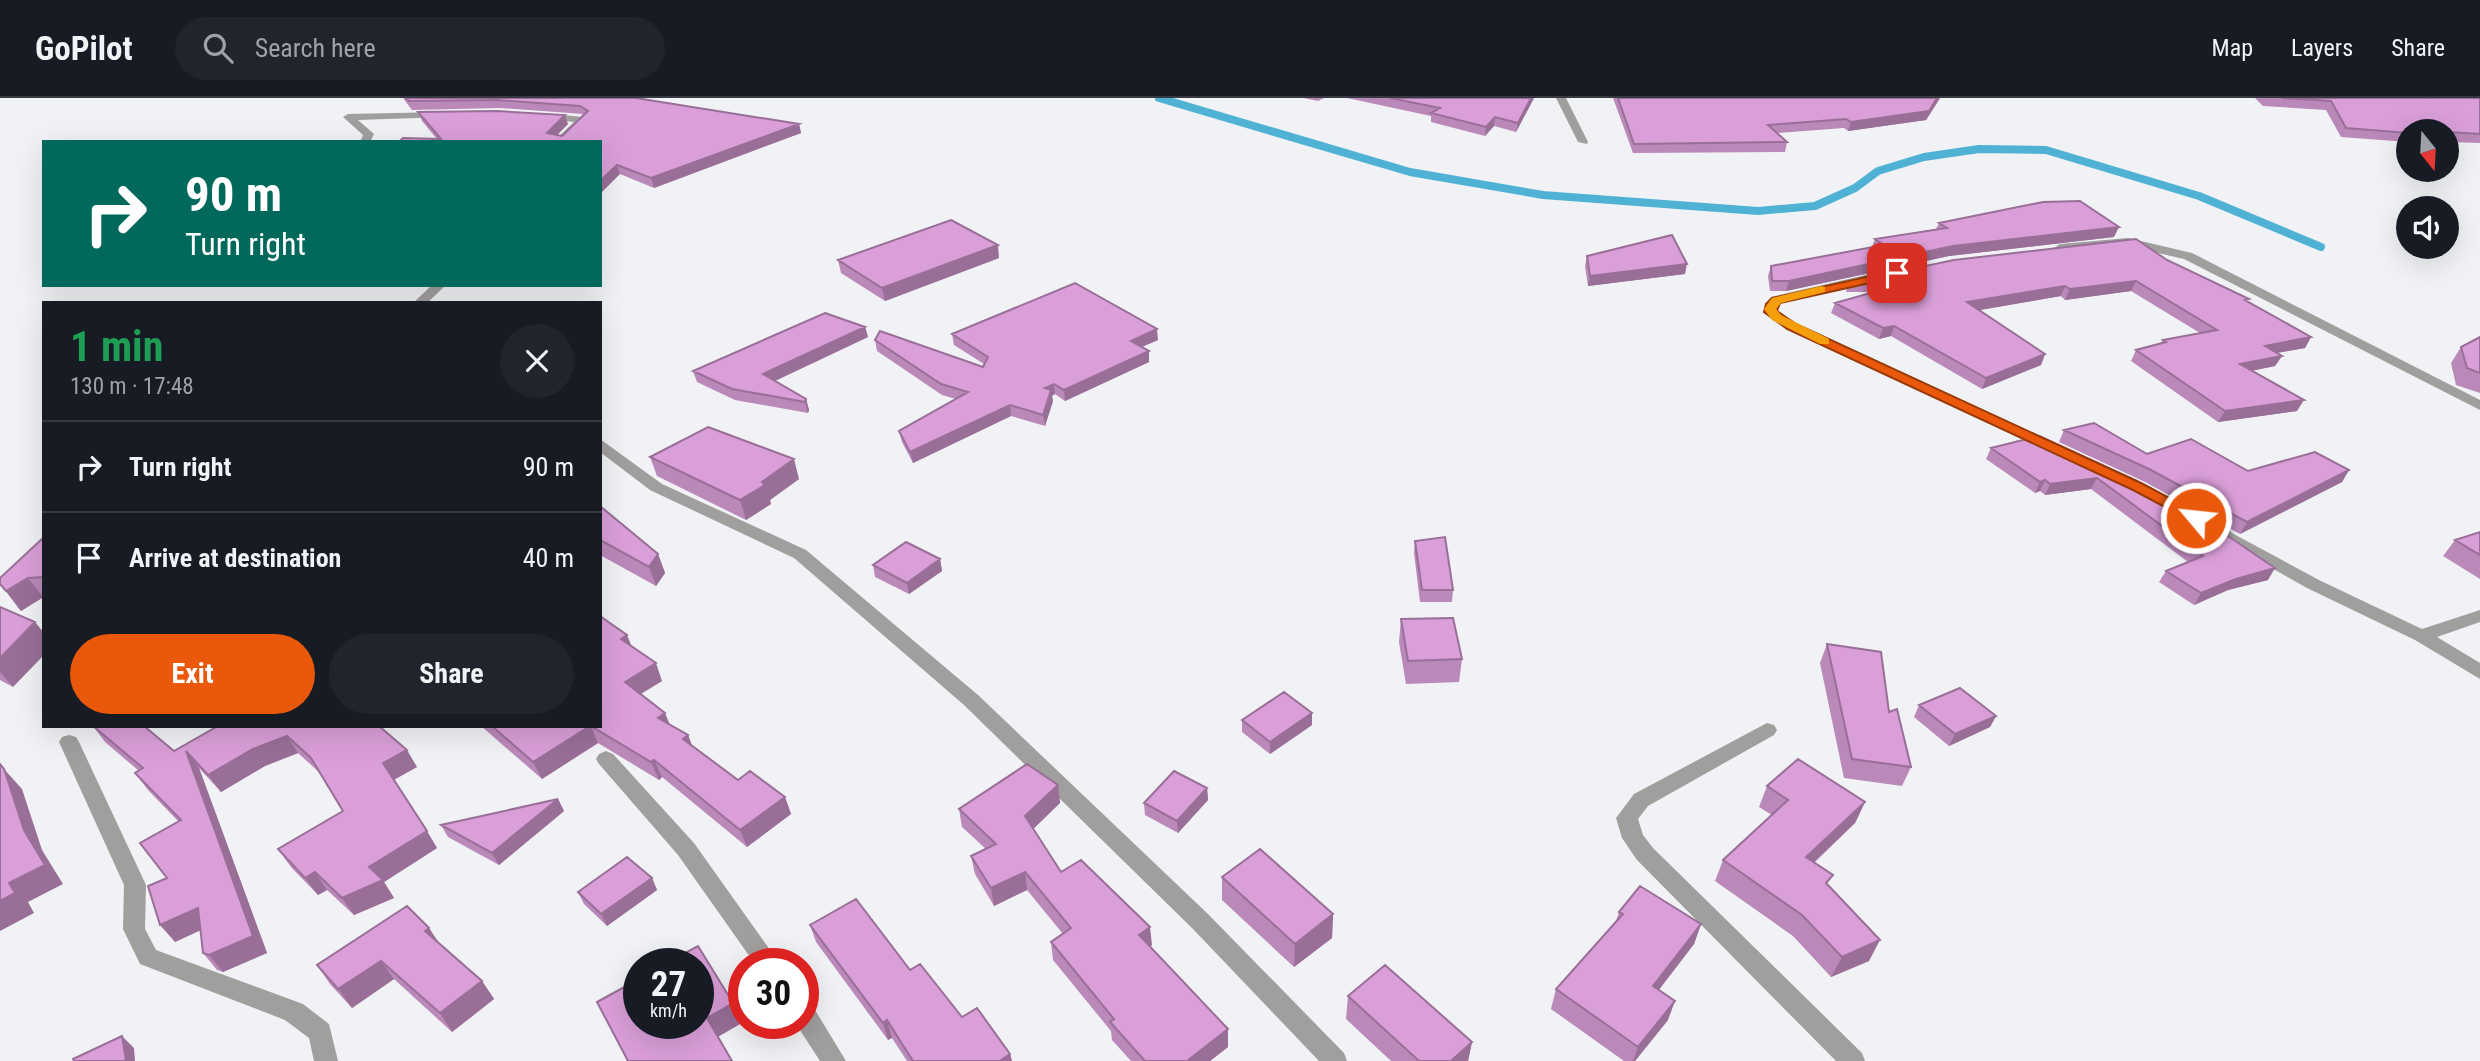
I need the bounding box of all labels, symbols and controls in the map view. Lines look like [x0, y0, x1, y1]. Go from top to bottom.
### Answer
search box [175, 17, 665, 80]
text: GoPilot [35, 29, 133, 68]
icon: search [199, 29, 237, 67]
text: Search here [255, 33, 376, 63]
text: Map [2212, 34, 2253, 62]
text: Layers [2291, 34, 2353, 62]
text: Share [2391, 34, 2445, 62]
north arrow [2396, 119, 2459, 182]
map controls [2396, 119, 2459, 259]
text: 90 m [185, 166, 282, 223]
icon: right [70, 168, 161, 259]
button: sound [2396, 196, 2459, 259]
text: Turn right [185, 225, 306, 263]
pin [1867, 243, 1927, 303]
icon: arrive [1878, 254, 1916, 292]
text: 1 min [70, 322, 163, 371]
button: close [500, 324, 574, 398]
text: 130 m · 17:48 [70, 373, 194, 400]
icon: right [70, 448, 108, 486]
text: Turn right [129, 452, 231, 482]
text: 90 m [523, 452, 574, 482]
position arrow [2159, 481, 2233, 555]
icon: arrive [70, 539, 108, 577]
text: Arrive at destination [129, 543, 341, 573]
text: 40 m [523, 543, 574, 573]
button: Exit [70, 634, 315, 714]
button: Share [329, 634, 574, 714]
speed limit sign: 30 [728, 948, 819, 1039]
text: 27 [651, 964, 686, 1005]
text: km/h [650, 1000, 687, 1021]

